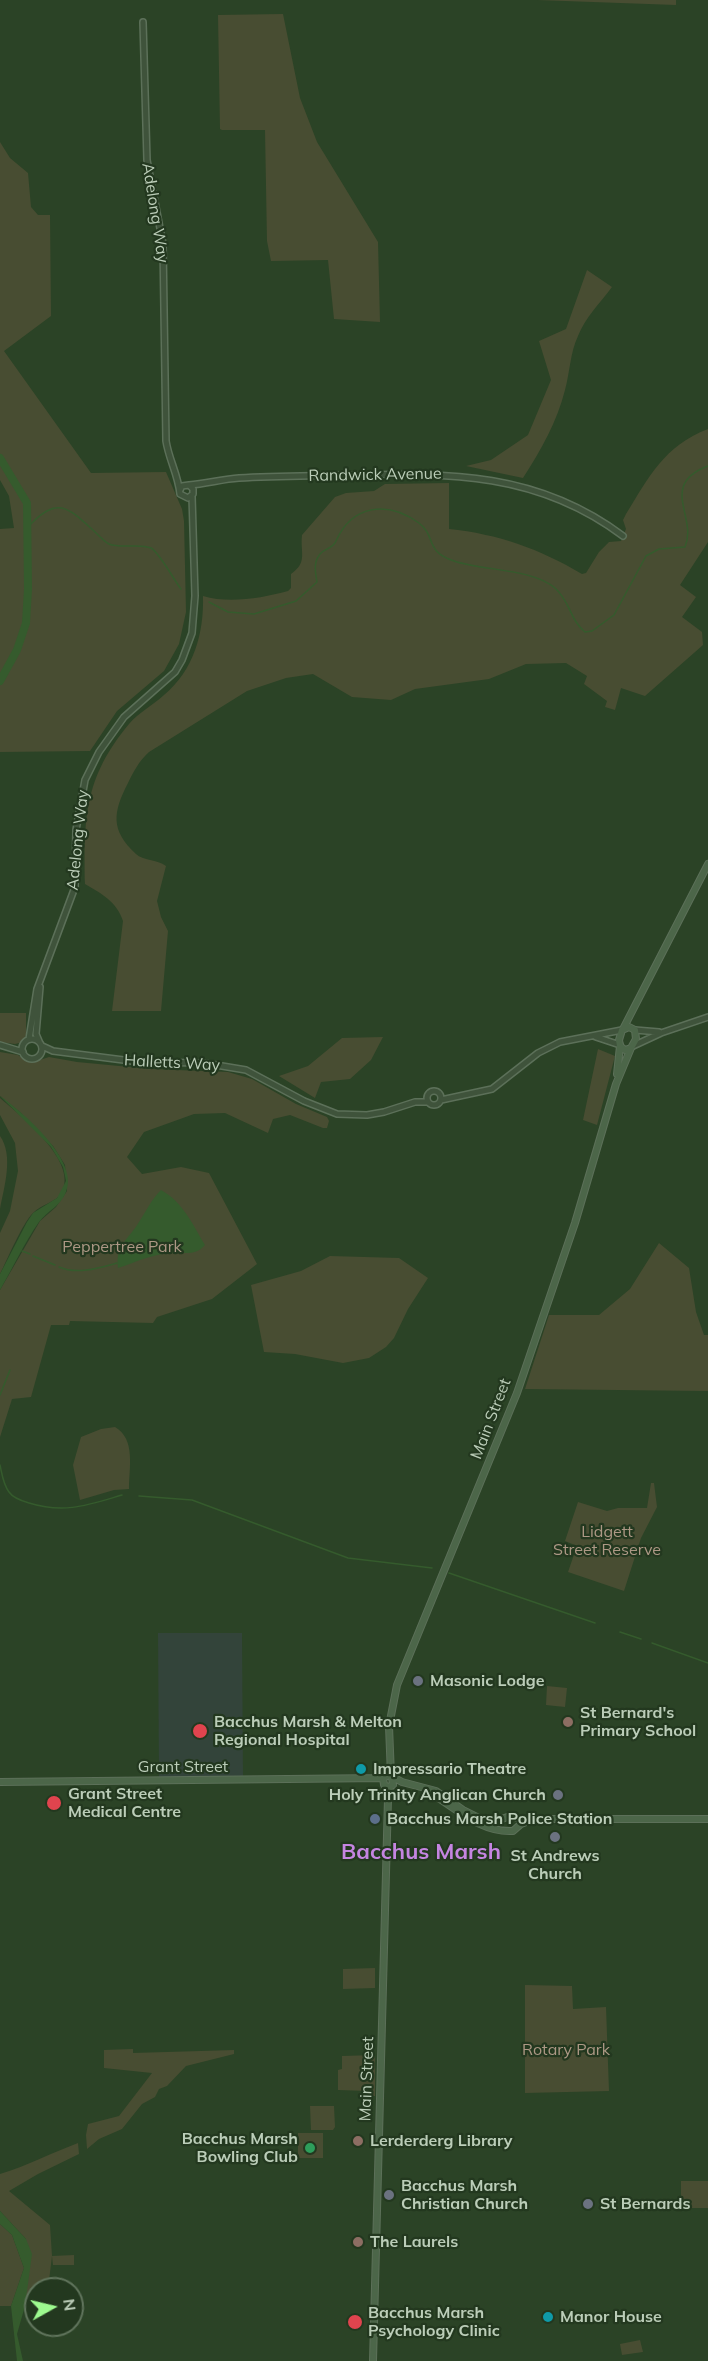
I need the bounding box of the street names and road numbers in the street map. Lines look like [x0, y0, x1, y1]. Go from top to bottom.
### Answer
street label: Adelong Way [138, 162, 172, 264]
street label: Randwick Avenue [308, 464, 442, 486]
street label: Adelong Way [63, 789, 93, 891]
street label: Halletts Way [123, 1051, 221, 1075]
street label: Main Street [467, 1376, 515, 1462]
street label: Grant Street [138, 1757, 228, 1777]
street label: Main Street [356, 2036, 378, 2122]

